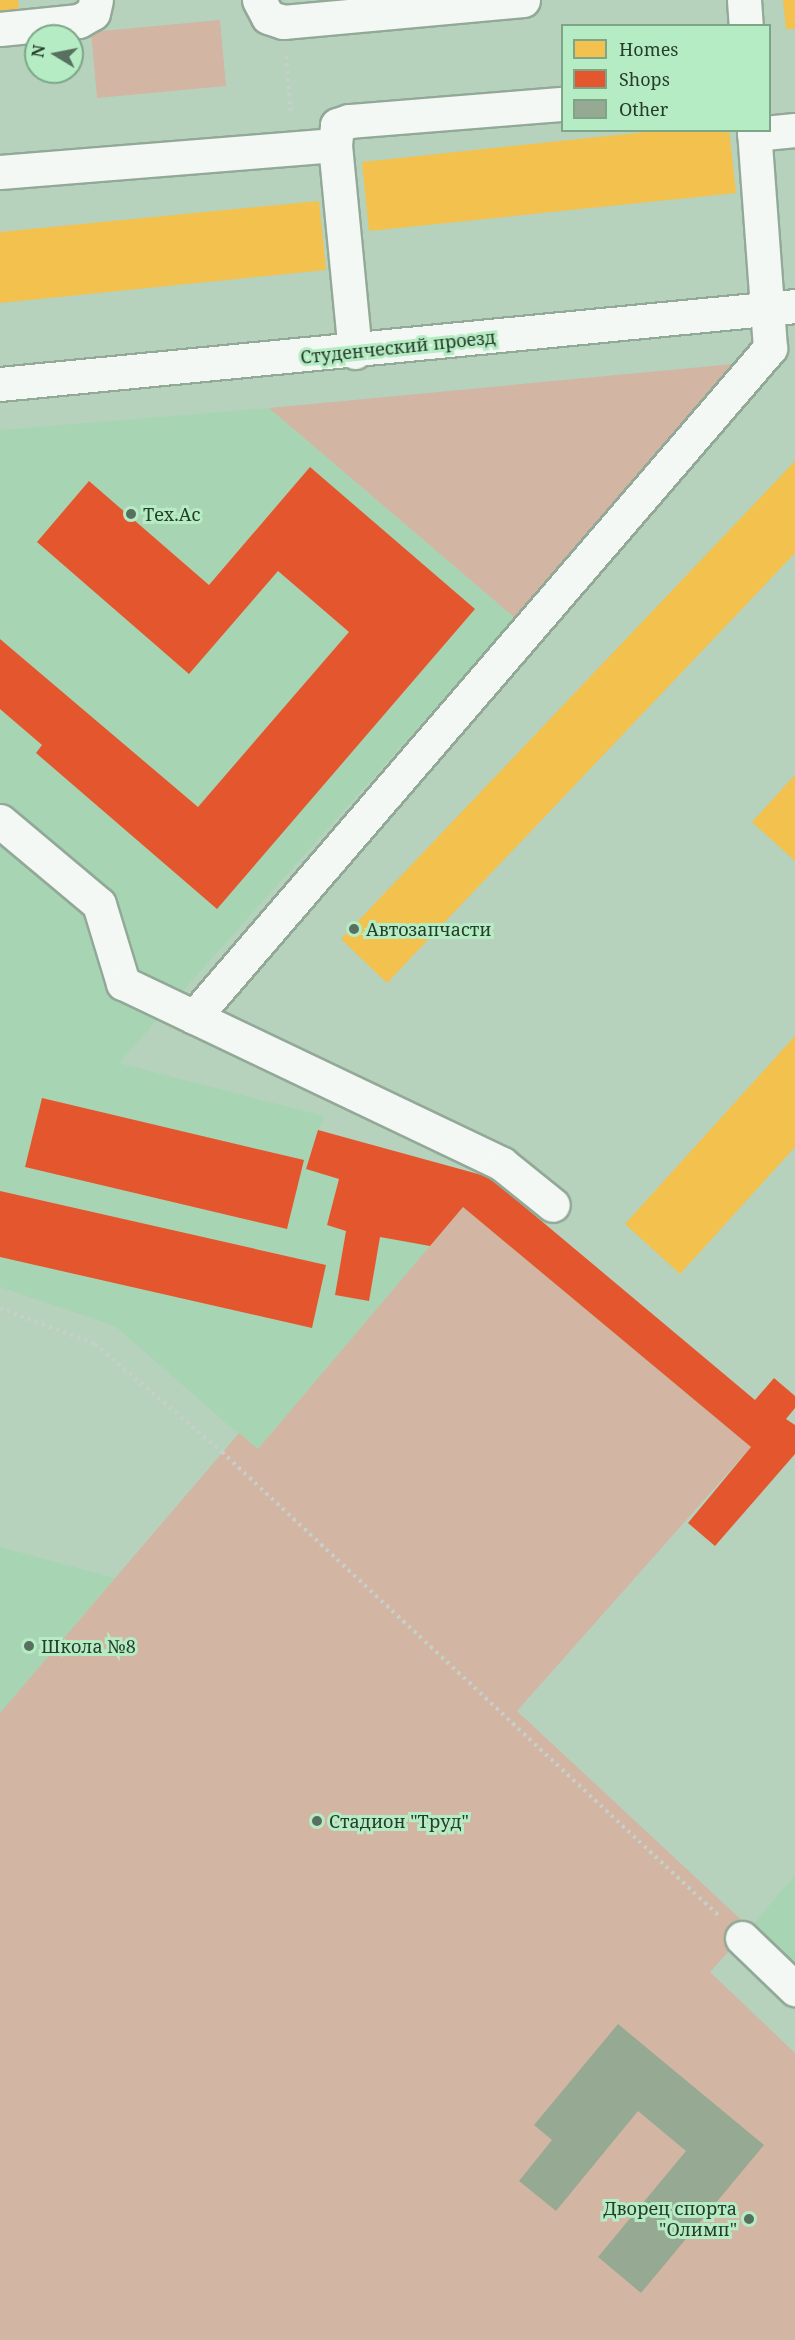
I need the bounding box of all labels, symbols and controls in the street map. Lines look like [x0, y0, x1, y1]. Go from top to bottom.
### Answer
north arrow [24, 24, 84, 84]
legend [561, 24, 771, 132]
text: Homes [619, 37, 678, 61]
text: N [26, 43, 50, 59]
text: Shops [619, 67, 670, 91]
text: Other [619, 97, 668, 121]
street label: Студенческий проезд [299, 326, 497, 368]
place label: Тех.Ас [143, 503, 200, 525]
marker: Тех.Ас [124, 507, 138, 521]
place label: Автозапчасти [366, 918, 491, 940]
marker: Автозапчасти [347, 922, 361, 936]
place label: Школа №8 [41, 1635, 136, 1657]
marker: Школа №8 [22, 1639, 36, 1653]
place label: Стадион "Труд" [329, 1810, 469, 1832]
marker: Стадион "Труд" [310, 1814, 324, 1828]
place label: Дворец спорта "Олимп" [603, 2198, 737, 2240]
marker: Дворец спорта "Олимп" [742, 2212, 756, 2226]

